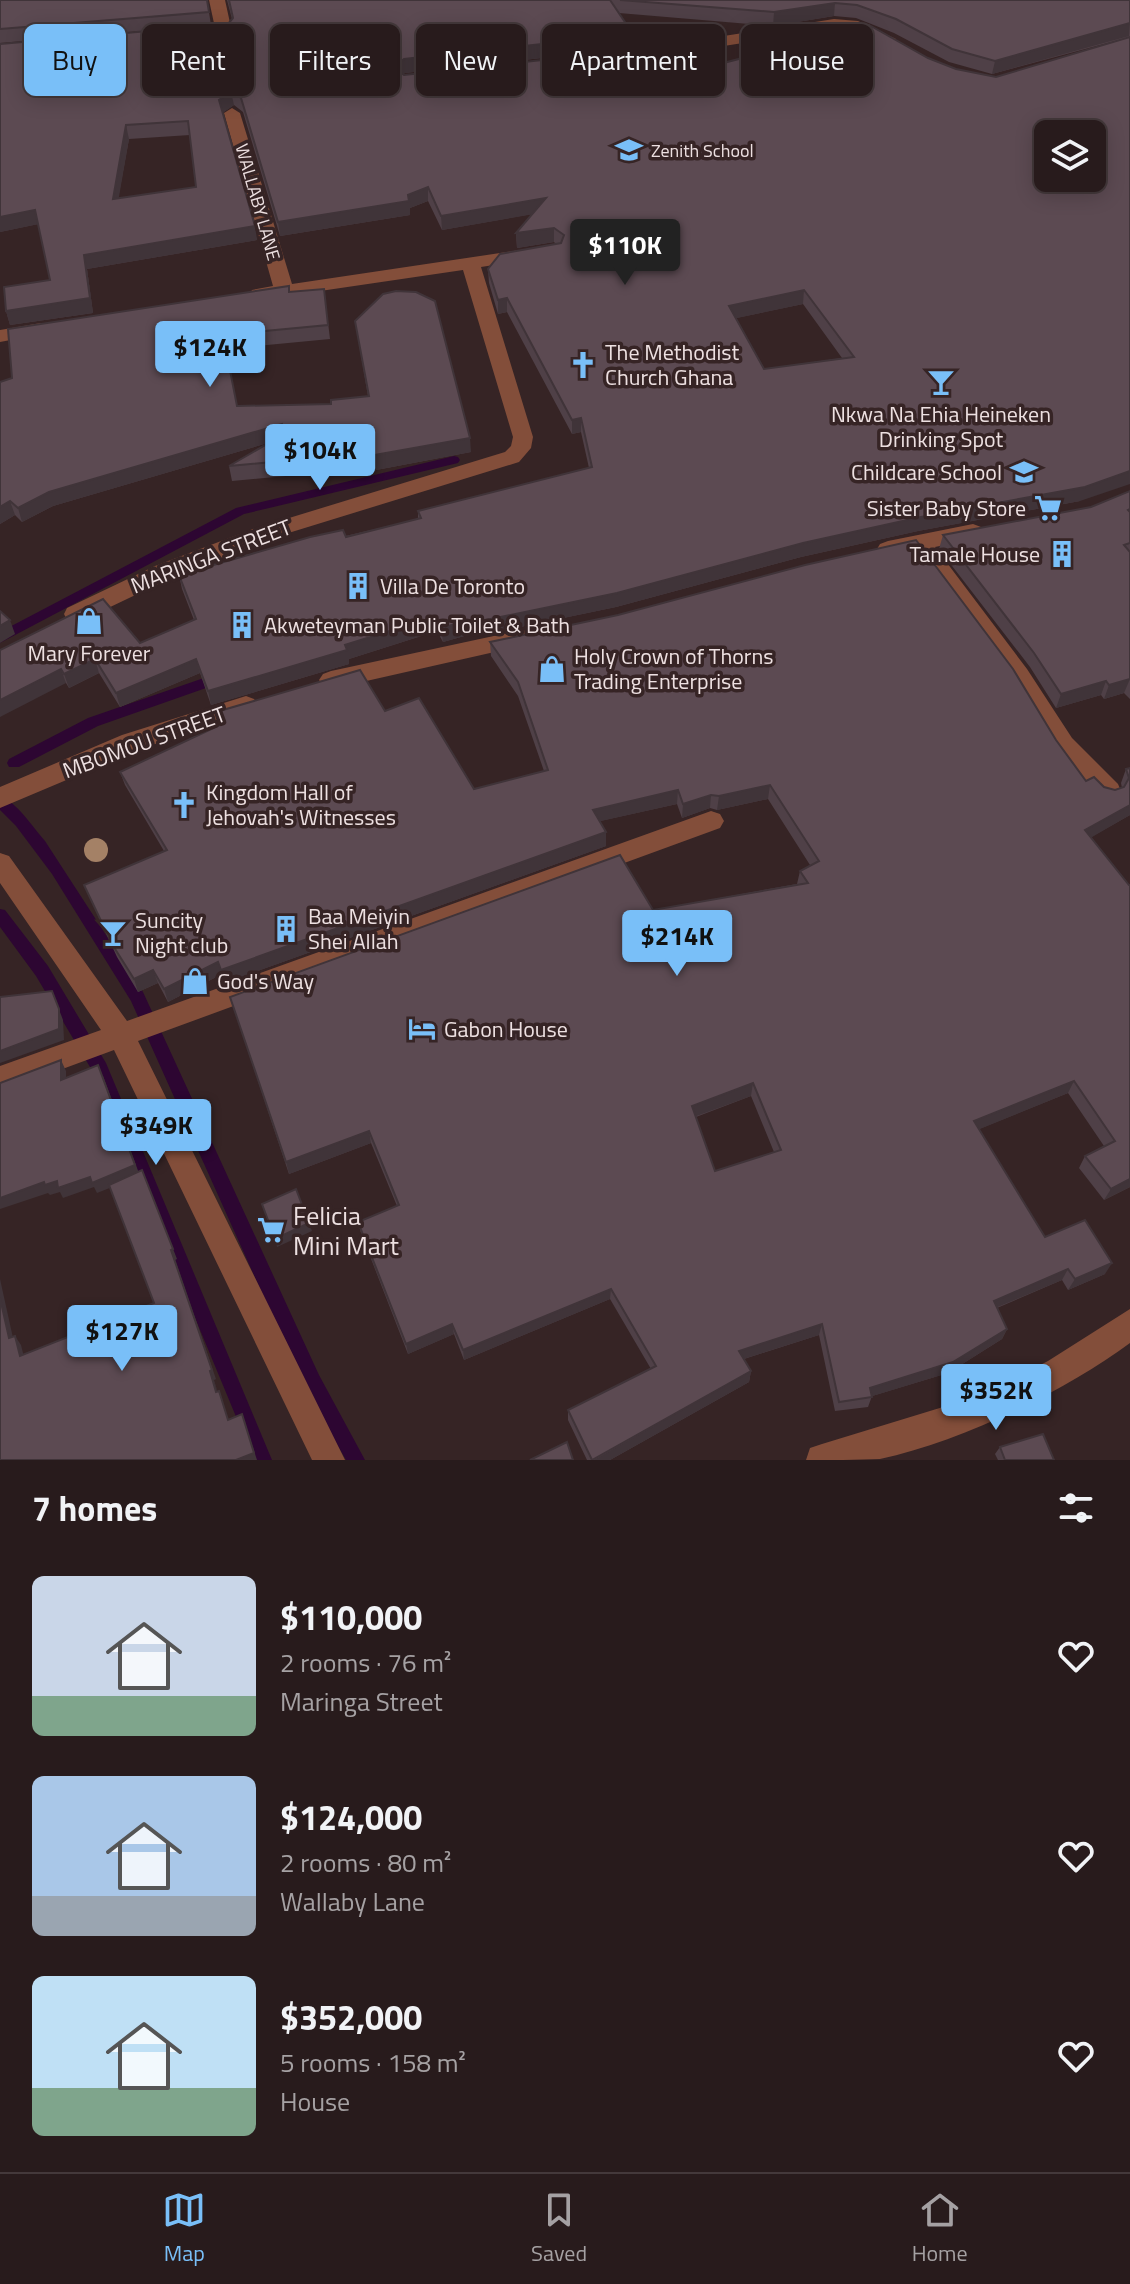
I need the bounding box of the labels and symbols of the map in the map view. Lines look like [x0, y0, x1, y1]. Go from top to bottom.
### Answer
school or university icon: Zenith School [614, 135, 644, 165]
place label: Zenith School [651, 137, 754, 164]
street label: WALLABY LANE [228, 141, 288, 263]
pin: $110K [569, 219, 681, 287]
pin: $124K [154, 321, 266, 389]
place label: The Methodist Church Ghana [605, 335, 740, 394]
church icon: The Methodist Church Ghana [568, 350, 598, 380]
bar icon: Nkwa Na Ehia Heineken Drinking Spot [926, 367, 956, 397]
place label: Nkwa Na Ehia Heineken Drinking Spot [831, 397, 1051, 456]
pin: $104K [264, 424, 376, 492]
place label: Childcare School [851, 455, 1002, 489]
school or university icon: Childcare School [1009, 457, 1039, 487]
place label: Sister Baby Store [867, 491, 1026, 525]
supermarket icon: Sister Baby Store [1033, 493, 1063, 523]
street label: MARINGA STREET [126, 510, 297, 602]
place label: Tamale House [910, 537, 1040, 571]
building icon: Tamale House [1047, 539, 1077, 569]
place label: Villa De Toronto [380, 569, 525, 603]
building icon: Villa De Toronto [343, 571, 373, 601]
shop icon: Mary Forever [74, 606, 104, 636]
place label: Akweteyman Public Toilet & Bath [264, 608, 570, 642]
building icon: Akweteyman Public Toilet & Bath [227, 610, 257, 640]
place label: Mary Forever [28, 636, 151, 670]
place label: Holy Crown of Thorns Trading Enterprise [574, 639, 774, 698]
shop icon: Holy Crown of Thorns Trading Enterprise [537, 654, 567, 684]
street label: MBOMOU STREET [58, 697, 231, 787]
place label: Kingdom Hall of Jehovah's Witnesses [206, 775, 396, 834]
church icon: Kingdom Hall of Jehovah's Witnesses [169, 790, 199, 820]
place label: Baa Meiyin Shei Allah [308, 899, 410, 958]
place label: Suncity Night club [135, 903, 228, 962]
pin: $214K [621, 910, 733, 978]
building icon: Baa Meiyin Shei Allah [271, 914, 301, 944]
bar icon: Suncity Night club [98, 918, 128, 948]
place label: God's Way [217, 964, 314, 998]
shop icon: God's Way [180, 966, 210, 996]
place label: Gabon House [444, 1012, 568, 1046]
hotel icon: Gabon House [407, 1014, 437, 1044]
pin: $349K [100, 1099, 212, 1167]
place label: Felicia Mini Mart [293, 1196, 399, 1265]
supermarket icon: Felicia Mini Mart [256, 1215, 286, 1245]
pin: $127K [66, 1305, 178, 1373]
pin: $352K [940, 1364, 1052, 1432]

